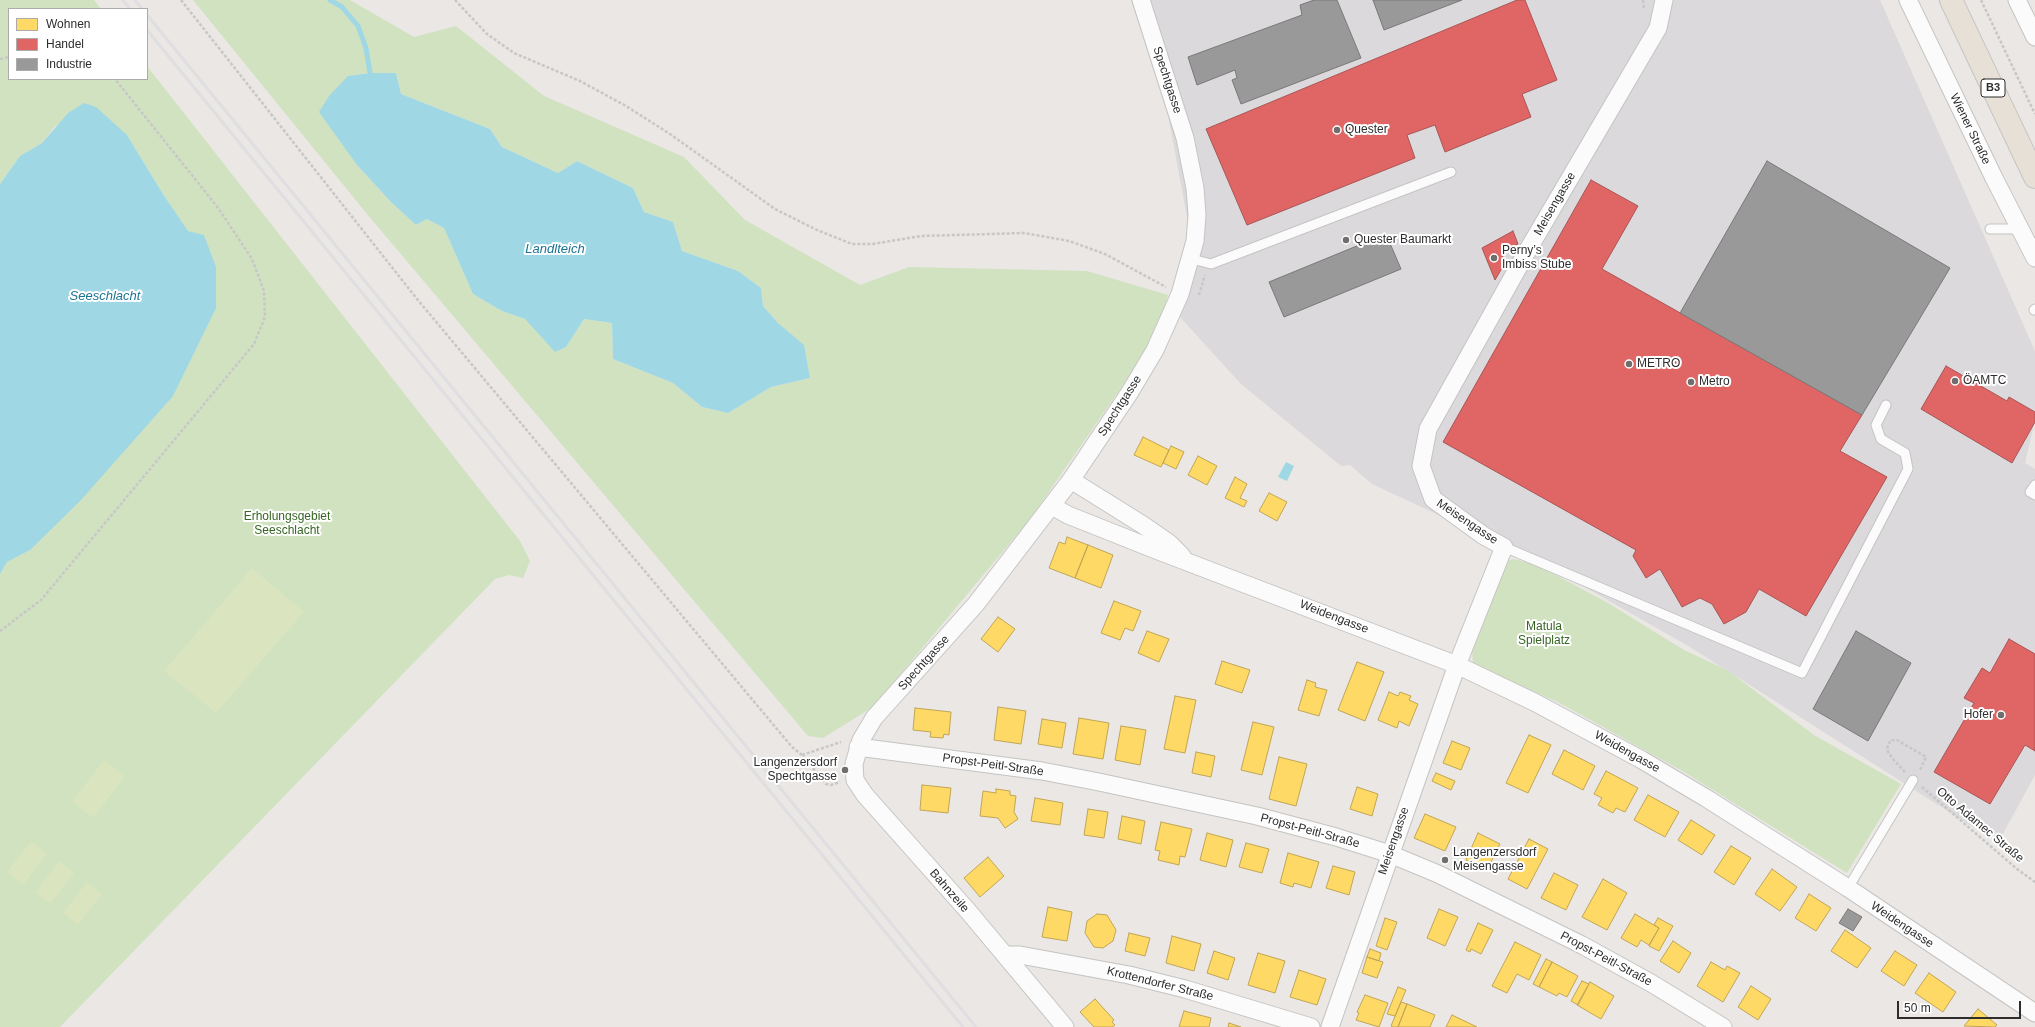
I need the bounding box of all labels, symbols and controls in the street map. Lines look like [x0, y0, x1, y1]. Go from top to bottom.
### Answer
legend [8, 8, 148, 80]
text: Wohnen [46, 17, 90, 31]
text: Handel [46, 37, 84, 51]
street label: Spechtgasse [1149, 45, 1185, 115]
text: Industrie [46, 57, 92, 71]
road number: B3 [1981, 79, 2005, 97]
street label: Wiener Straße [1947, 91, 1993, 167]
place label: Quester [1345, 123, 1388, 137]
marker: Quester [1332, 125, 1342, 135]
street label: Meisengasse [1531, 170, 1579, 238]
place label: Quester Baumarkt [1354, 233, 1451, 247]
marker: Quester Baumarkt [1341, 235, 1351, 245]
water label: Landlteich [525, 241, 585, 257]
place label: Perny’s Imbiss Stube [1502, 244, 1571, 272]
marker: Perny’s Imbiss Stube [1489, 253, 1499, 263]
water label: Seeschlacht [70, 288, 140, 304]
place label: METRO [1637, 357, 1680, 371]
marker: METRO [1624, 359, 1634, 369]
street label: Spechtgasse [1095, 373, 1145, 439]
place label: ÖAMTC [1963, 374, 2006, 388]
place label: Metro [1699, 375, 1730, 389]
marker: ÖAMTC [1950, 376, 1960, 386]
marker: Metro [1686, 377, 1696, 387]
street label: Meisengasse [1434, 496, 1500, 548]
park label: Erholungsgebiet Seeschlacht [244, 510, 330, 538]
street label: Weidengasse [1298, 597, 1370, 637]
park label: Matula Spielplatz [1518, 620, 1570, 648]
street label: Spechtgasse [895, 632, 953, 694]
place label: Hofer [1964, 708, 1993, 722]
marker: Hofer [1996, 710, 2006, 720]
street label: Weidengasse [1592, 728, 1662, 776]
street label: Propst-Peitl-Straße [941, 751, 1045, 779]
place label: Langenzersdorf Spechtgasse [754, 756, 837, 784]
marker: Langenzersdorf Spechtgasse [840, 765, 850, 775]
street label: Otto Adamec Straße [1933, 784, 2027, 866]
street label: Meisengasse [1376, 805, 1412, 877]
street label: Propst-Peitl-Straße [1259, 811, 1361, 851]
place label: Langenzersdorf Meisengasse [1453, 846, 1536, 874]
marker: Langenzersdorf Meisengasse [1440, 855, 1450, 865]
street label: Bahnzeile [926, 866, 972, 916]
street label: Weidengasse [1868, 899, 1936, 951]
street label: Propst-Peitl-Straße [1558, 929, 1654, 989]
street label: Krottendorfer Straße [1105, 964, 1215, 1004]
scale bar [1899, 993, 2023, 1019]
text: 50 m [1904, 1001, 1931, 1015]

